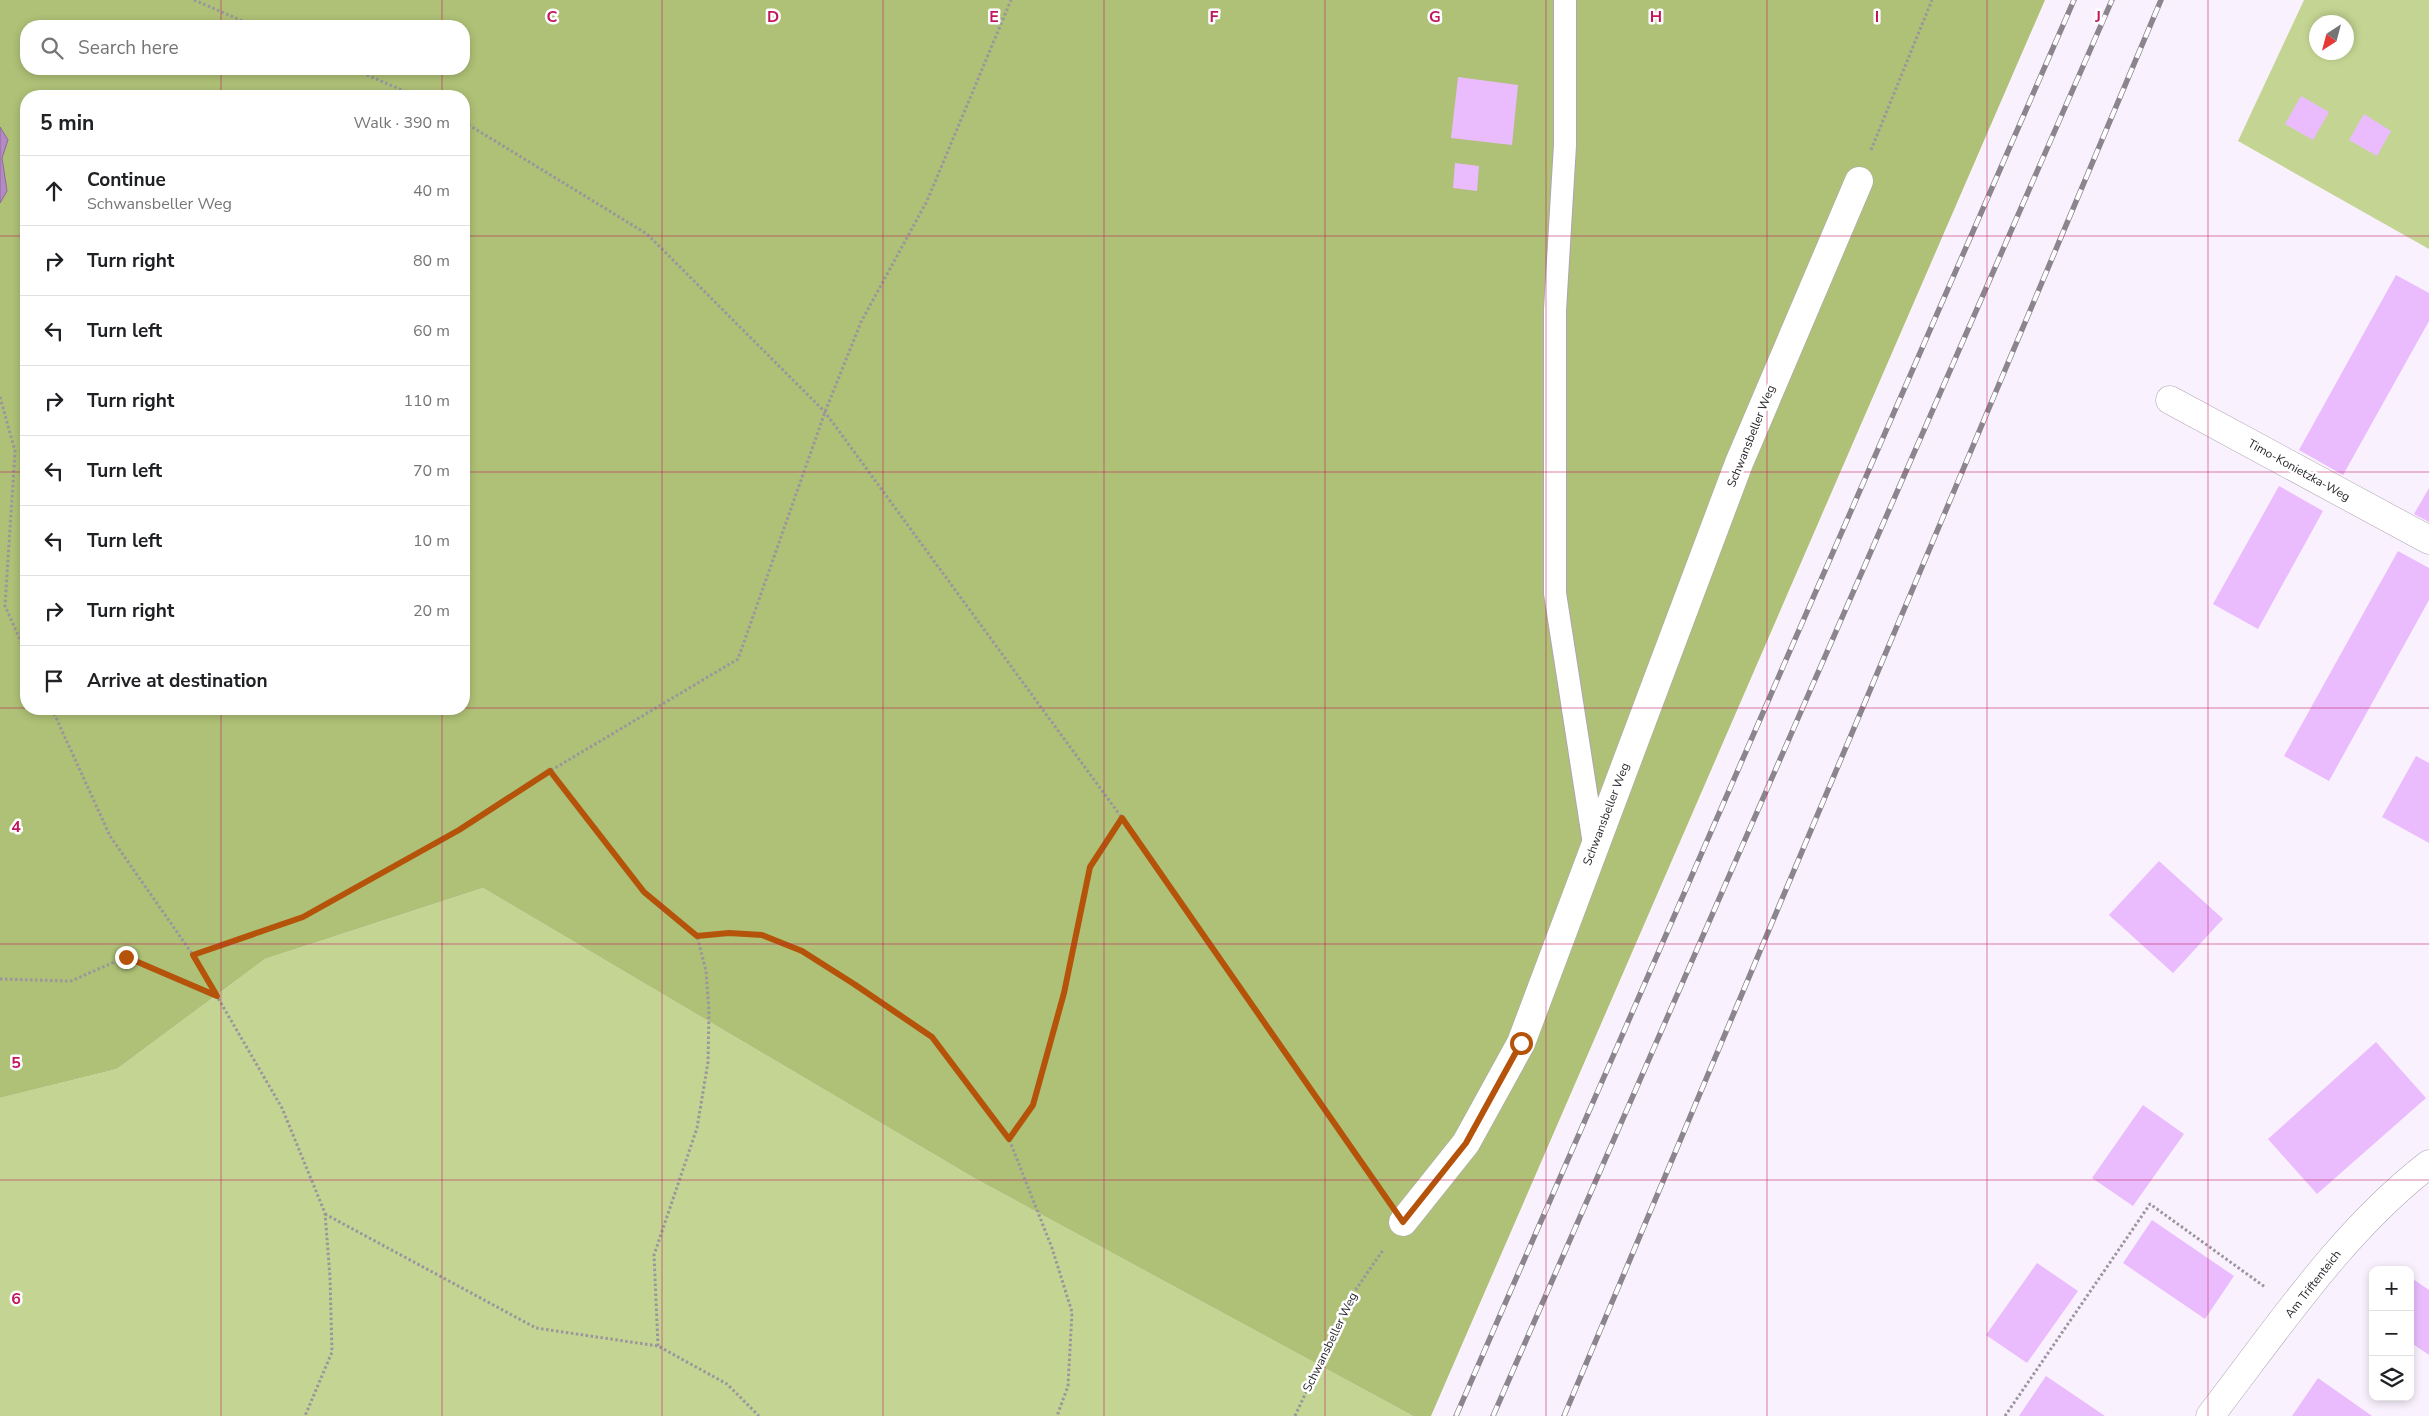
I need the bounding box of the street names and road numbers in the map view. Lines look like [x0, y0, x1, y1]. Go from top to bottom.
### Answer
street label: Schwansbeller Weg [1723, 383, 1779, 489]
street label: Timo-Konietzka-Weg [2245, 435, 2353, 505]
street label: Schwansbeller Weg [1579, 760, 1633, 868]
street label: Am Triftenteich [2281, 1247, 2345, 1321]
street label: Schwansbeller Weg [1299, 1290, 1361, 1394]

